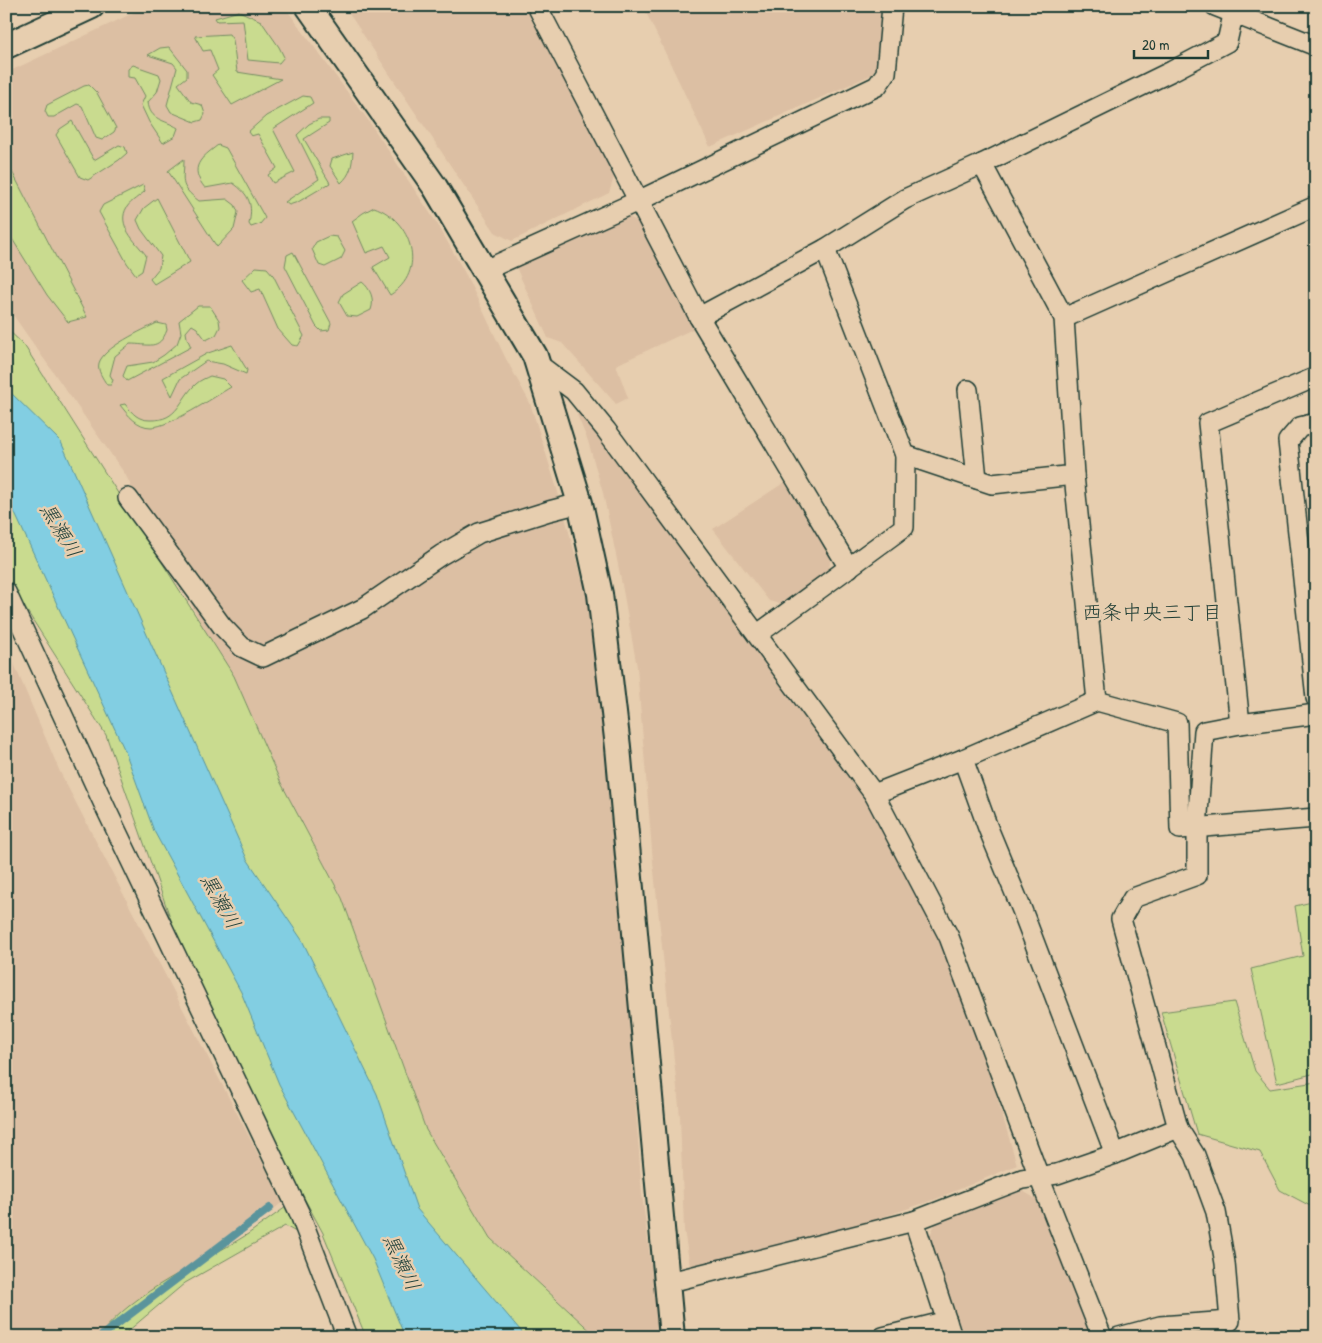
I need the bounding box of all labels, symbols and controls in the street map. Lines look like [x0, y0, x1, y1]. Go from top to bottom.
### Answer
scale bar [1134, 28, 1208, 60]
text: 20 m [1142, 34, 1169, 55]
water label: 黒瀬川 [34, 497, 88, 562]
district label: 西条中央三丁目 [1082, 598, 1222, 625]
water label: 黒瀬川 [195, 868, 248, 934]
water label: 黒瀬川 [378, 1229, 427, 1295]

